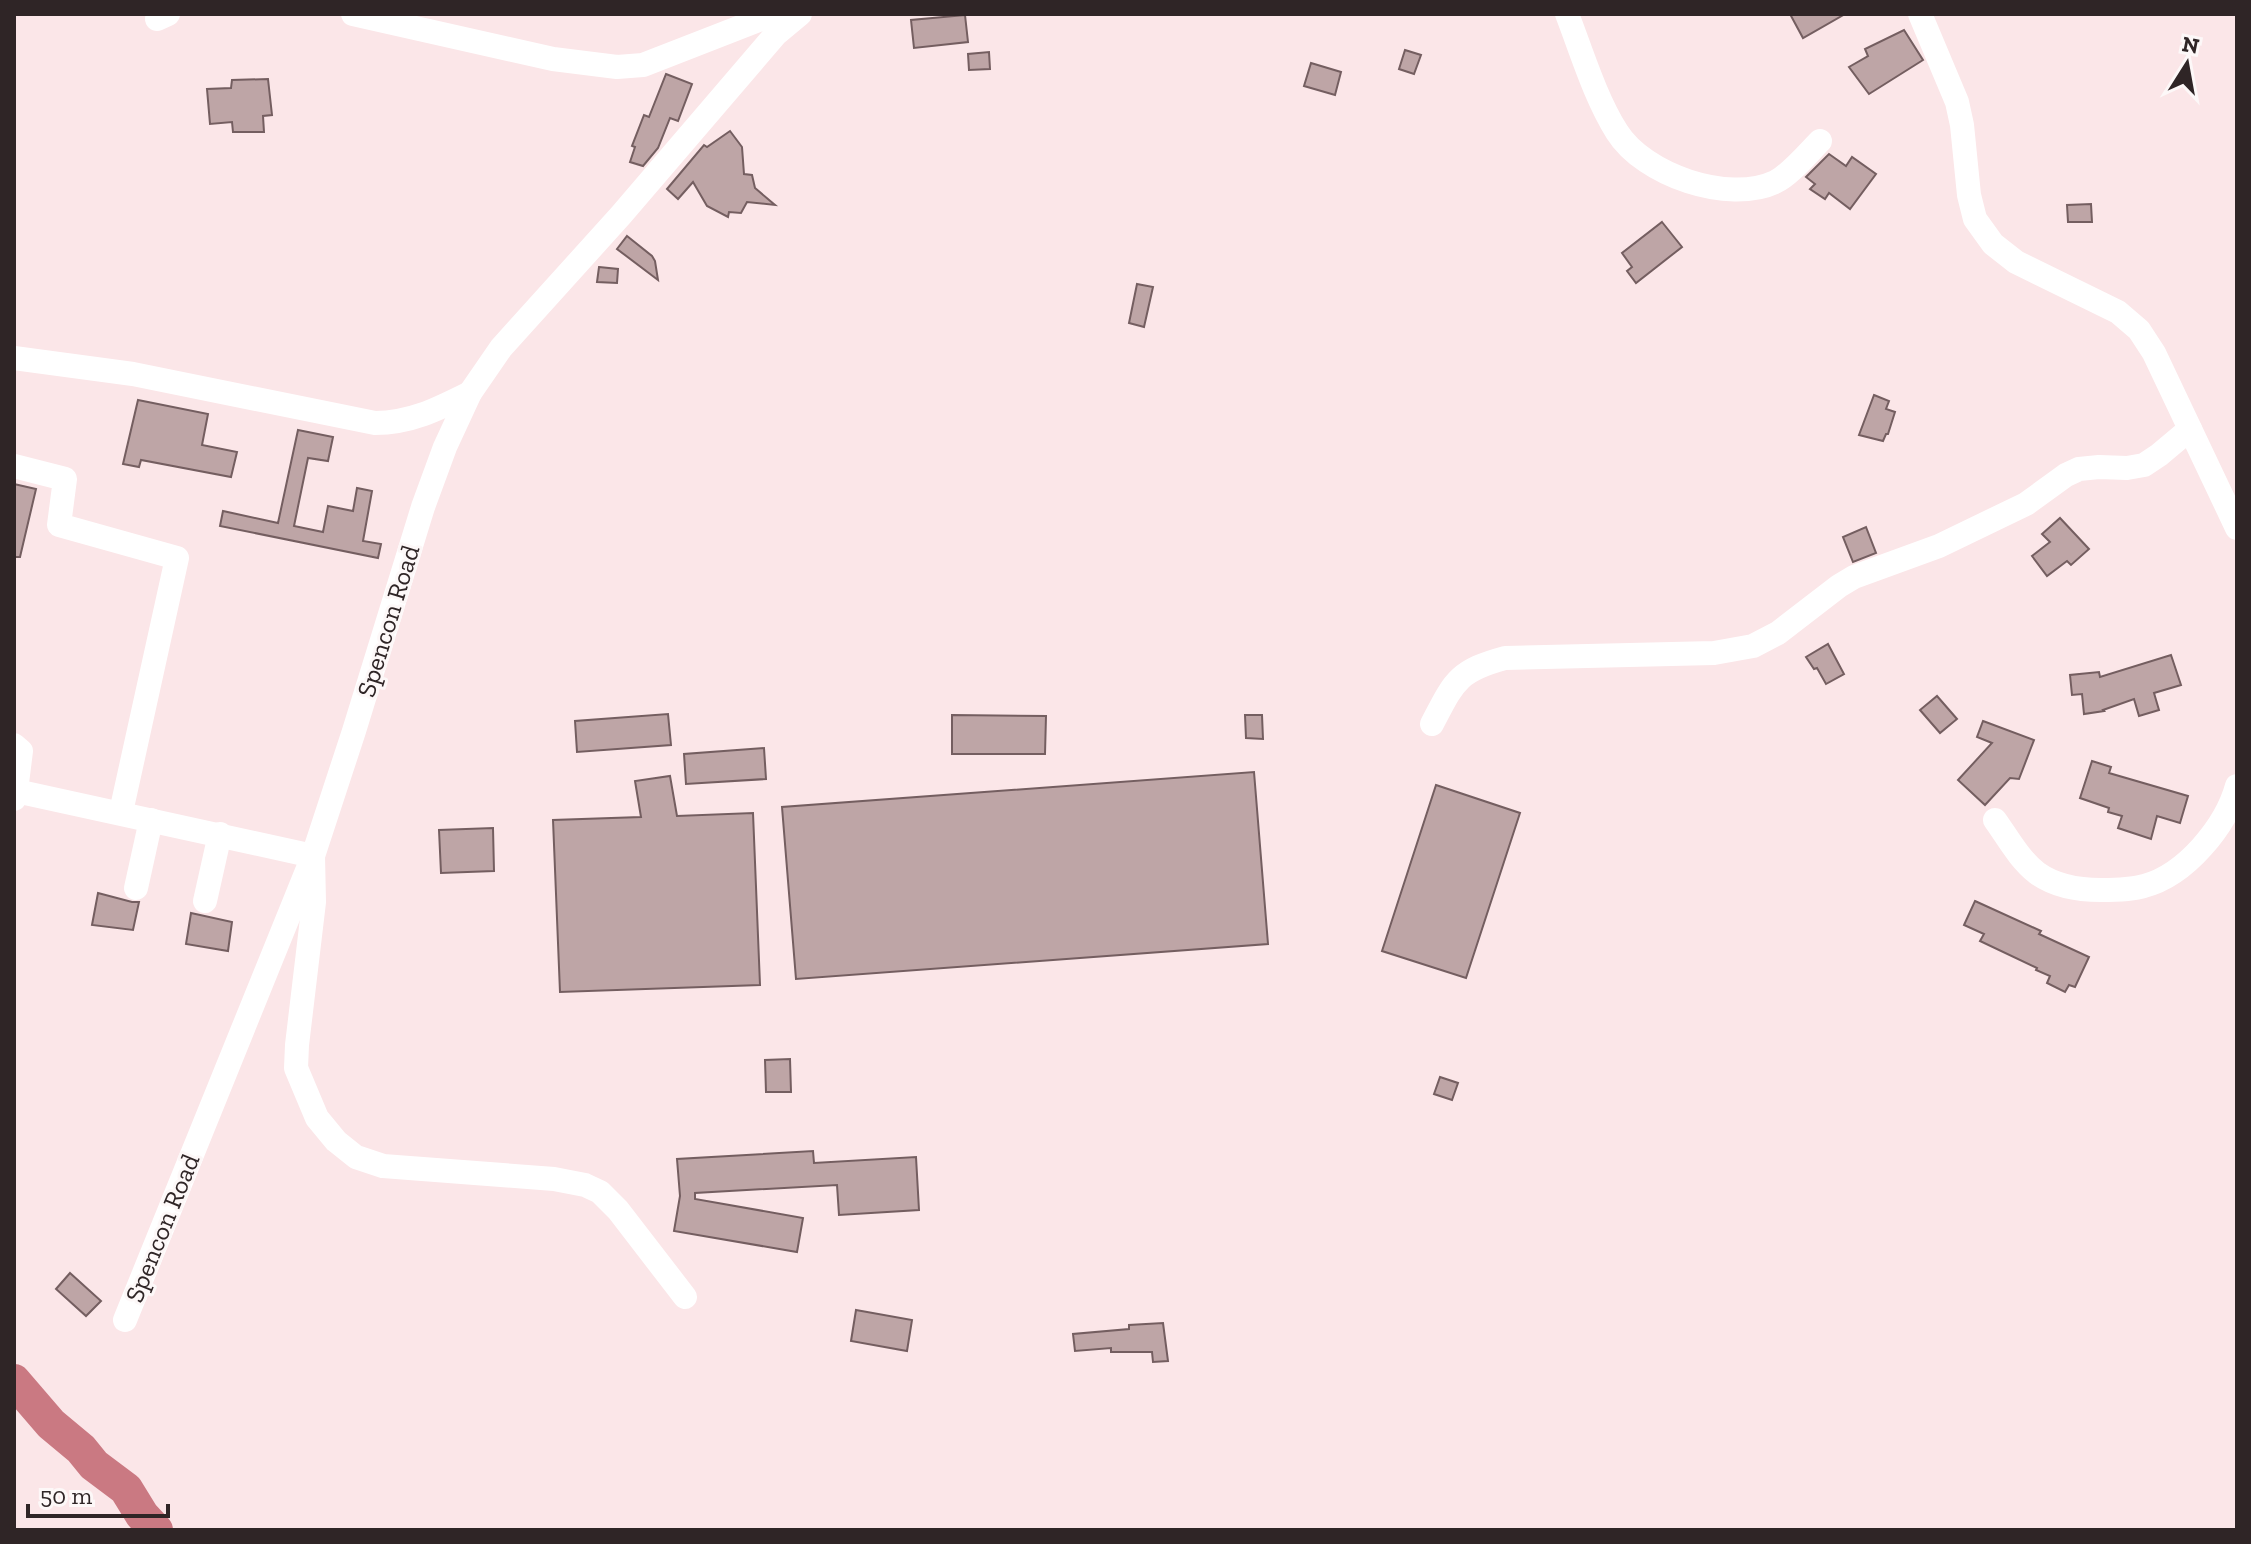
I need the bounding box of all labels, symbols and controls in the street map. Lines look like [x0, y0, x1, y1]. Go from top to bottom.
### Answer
north arrow [2147, 24, 2227, 104]
text: N [2180, 30, 2202, 60]
street label: Spencon Road [350, 541, 426, 701]
street label: Spencon Road [118, 1149, 206, 1307]
scale bar [28, 1468, 168, 1518]
text: 50 m [40, 1481, 93, 1510]

